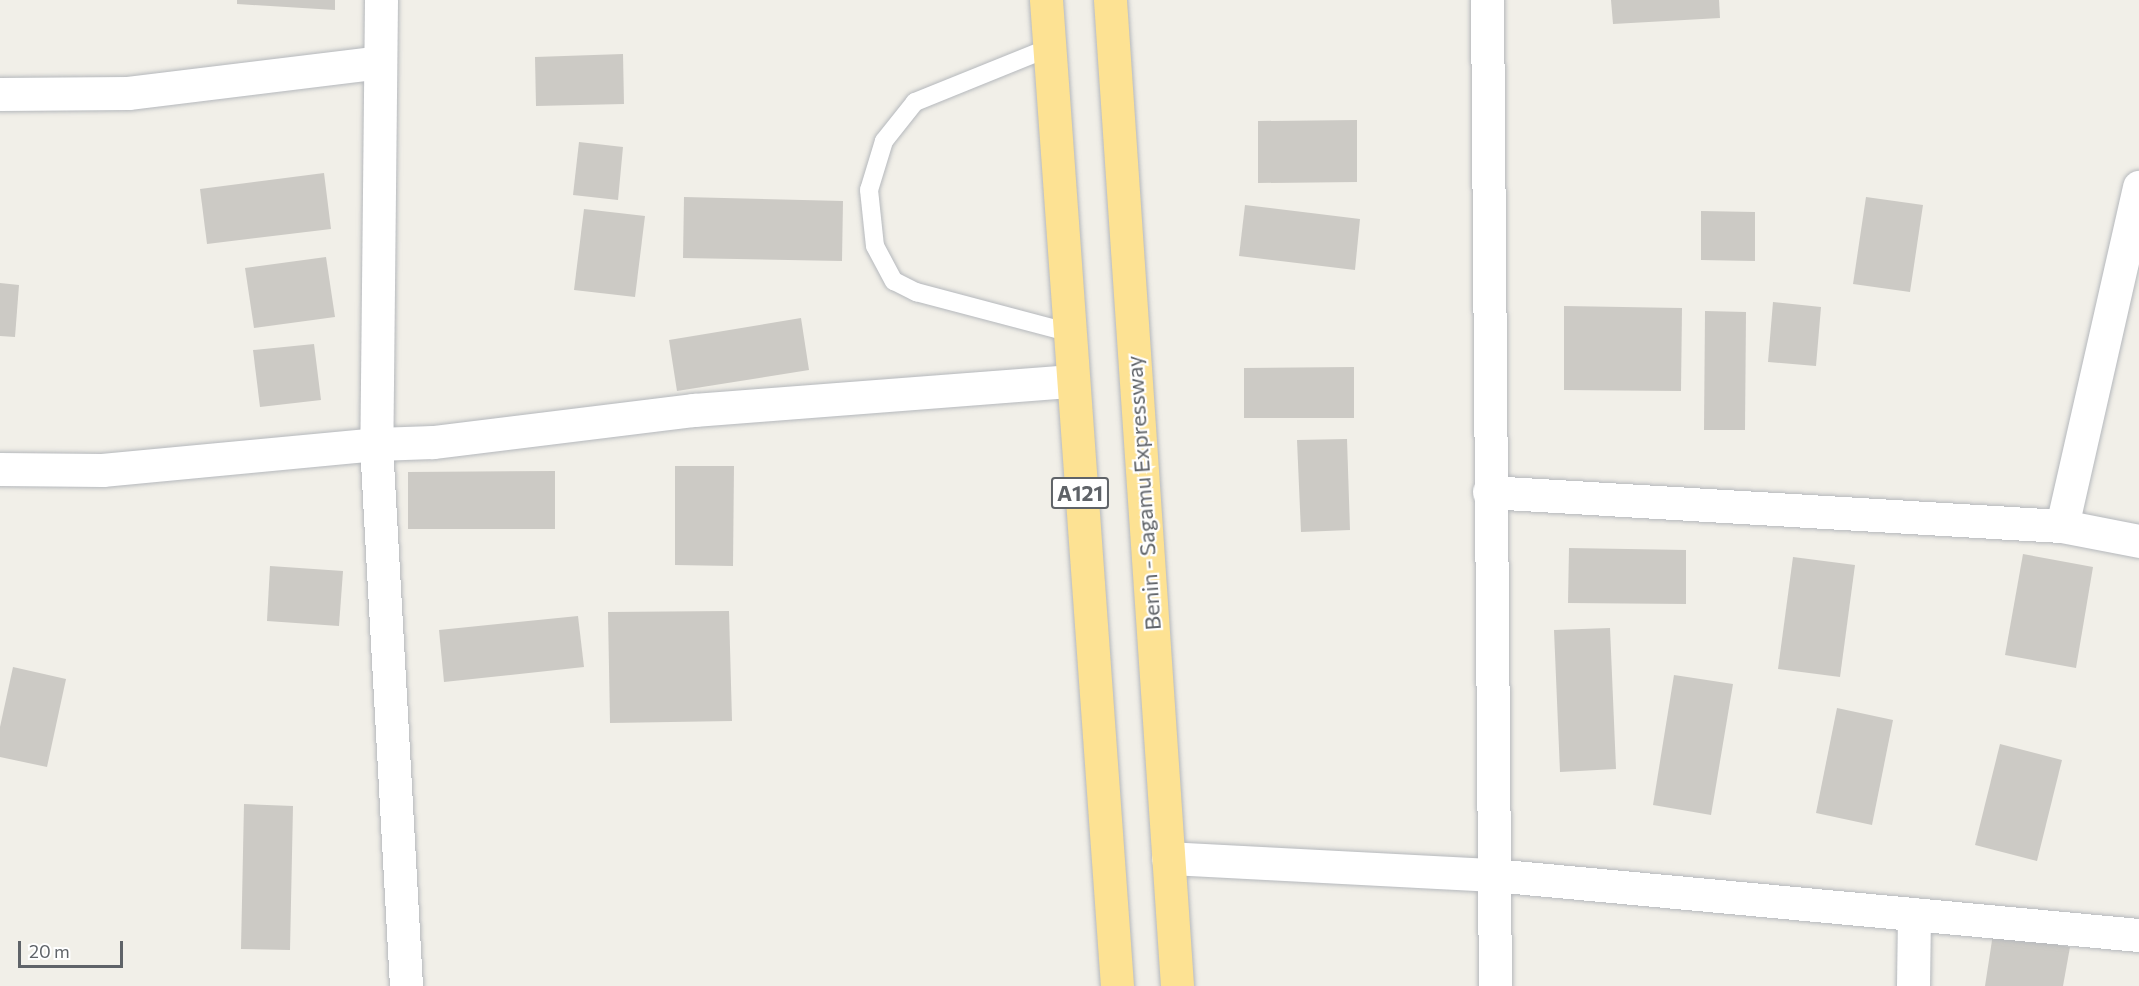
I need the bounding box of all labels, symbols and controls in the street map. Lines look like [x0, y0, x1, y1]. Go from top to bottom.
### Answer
street label: Benin - Sagamu Expressway [1120, 355, 1166, 631]
road number: A121 [1050, 475, 1110, 511]
scale bar [21, 929, 126, 967]
text: 20 m [29, 940, 70, 962]

